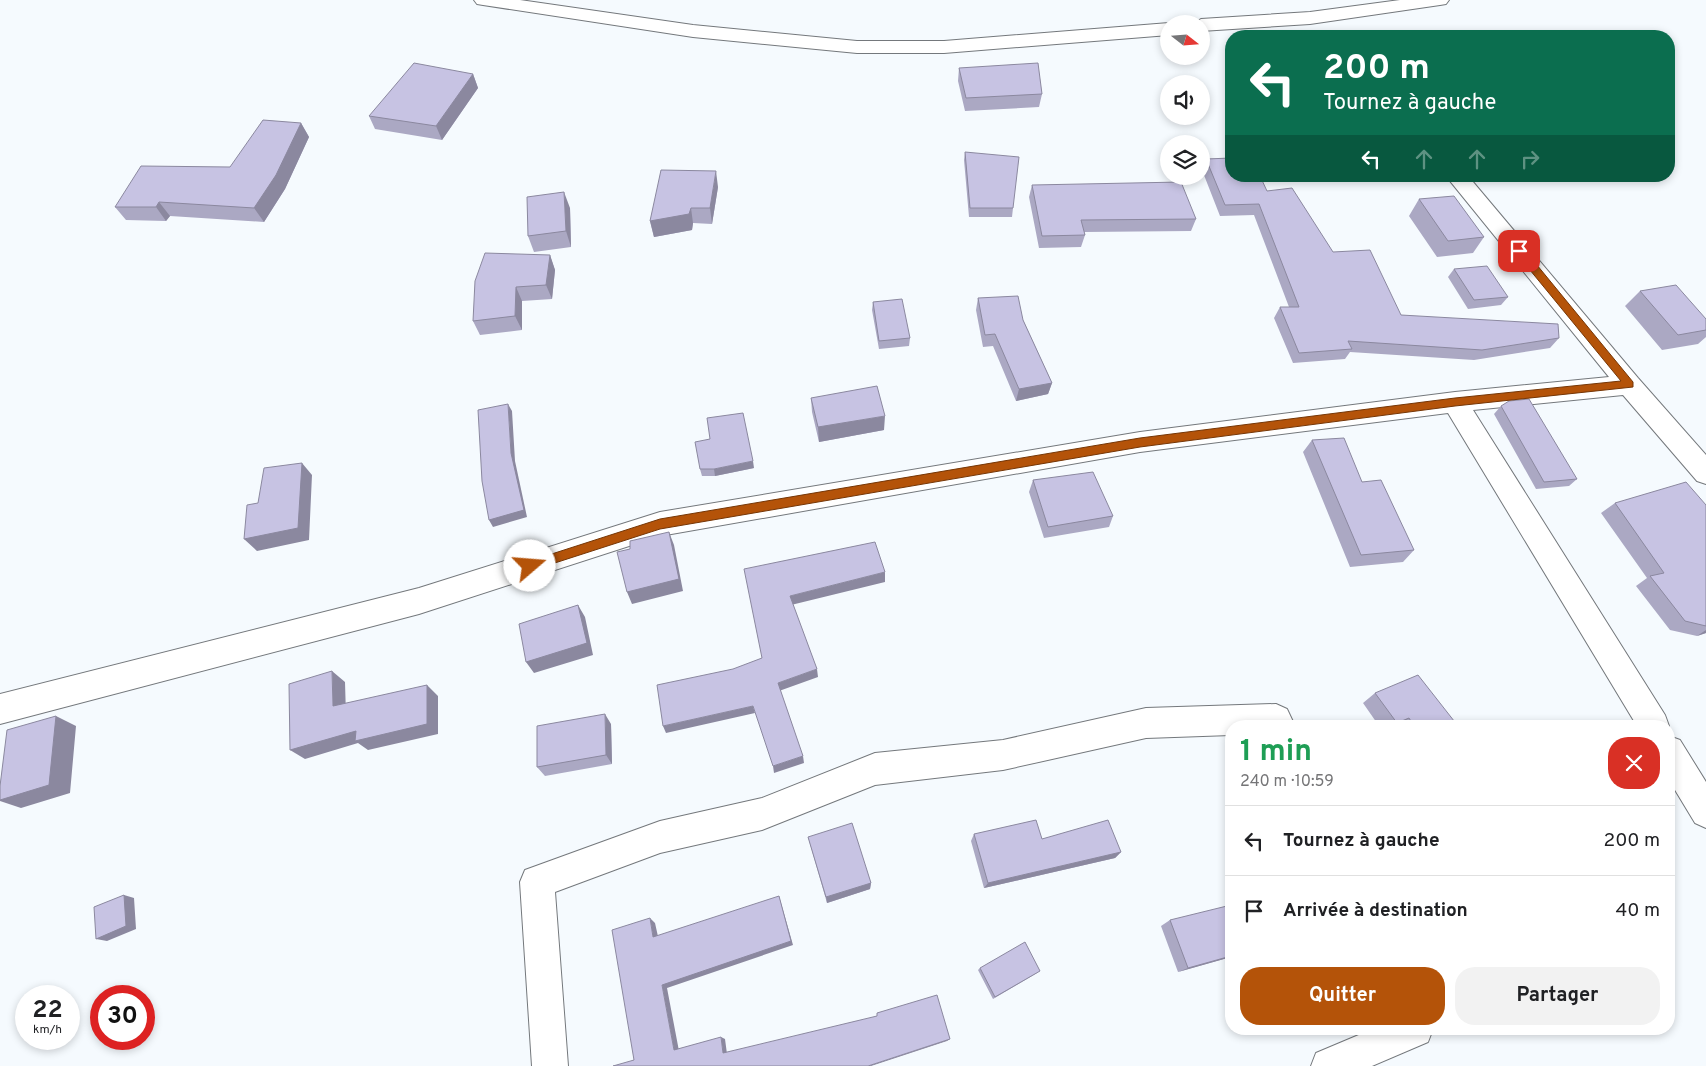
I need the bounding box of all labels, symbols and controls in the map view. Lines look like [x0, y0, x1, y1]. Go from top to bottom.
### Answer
north arrow [1160, 15, 1210, 65]
map controls [1160, 15, 1210, 185]
text: 200 m [1323, 47, 1430, 91]
icon: left [1240, 50, 1305, 115]
button: sound [1160, 75, 1210, 125]
text: Tournez à gauche [1323, 90, 1496, 117]
button: layers [1160, 135, 1210, 185]
icon: left [1357, 145, 1385, 173]
icon: ahead [1410, 145, 1438, 173]
icon: ahead [1463, 145, 1491, 173]
icon: right [1516, 145, 1544, 173]
pin [1498, 230, 1540, 272]
icon: arrive [1505, 237, 1533, 265]
position arrow [503, 539, 555, 591]
text: 1 min [1240, 734, 1312, 771]
button: close [1608, 737, 1660, 789]
text: 240 m · 10:59 [1240, 772, 1334, 792]
icon: left [1240, 827, 1268, 855]
text: Tournez à gauche [1283, 829, 1440, 853]
text: 200 m [1604, 829, 1660, 853]
icon: arrive [1240, 897, 1268, 925]
text: Arrivée à destination [1283, 899, 1468, 923]
text: 40 m [1615, 899, 1660, 923]
button: Quitter [1240, 967, 1445, 1025]
button: Partager [1455, 967, 1660, 1025]
speed limit sign: 30 [90, 985, 155, 1050]
text: 22 [32, 995, 63, 1027]
text: km/h [33, 1022, 62, 1038]

